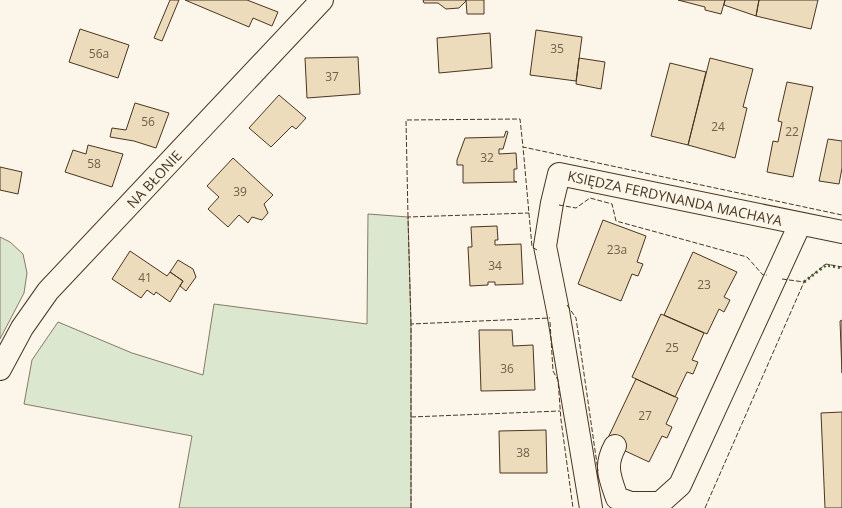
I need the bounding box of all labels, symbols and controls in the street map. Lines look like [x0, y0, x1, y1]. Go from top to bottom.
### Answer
house number: 35 [550, 40, 564, 57]
house number: 56a [89, 45, 109, 62]
house number: 37 [325, 68, 339, 85]
house number: 56 [141, 113, 155, 130]
house number: 24 [711, 118, 725, 135]
house number: 22 [785, 123, 799, 140]
street label: NA BŁONIE [122, 146, 186, 212]
house number: 32 [480, 149, 494, 166]
house number: 58 [87, 155, 101, 172]
street label: KSIĘDZA FERDYNANDA MACHAYA [566, 166, 784, 230]
house number: 39 [233, 183, 247, 200]
house number: 23a [607, 241, 627, 258]
house number: 34 [488, 257, 502, 274]
house number: 41 [138, 269, 152, 286]
house number: 23 [697, 276, 711, 293]
house number: 25 [665, 339, 679, 356]
house number: 36 [500, 360, 514, 377]
house number: 27 [638, 407, 652, 424]
house number: 38 [516, 444, 530, 461]

